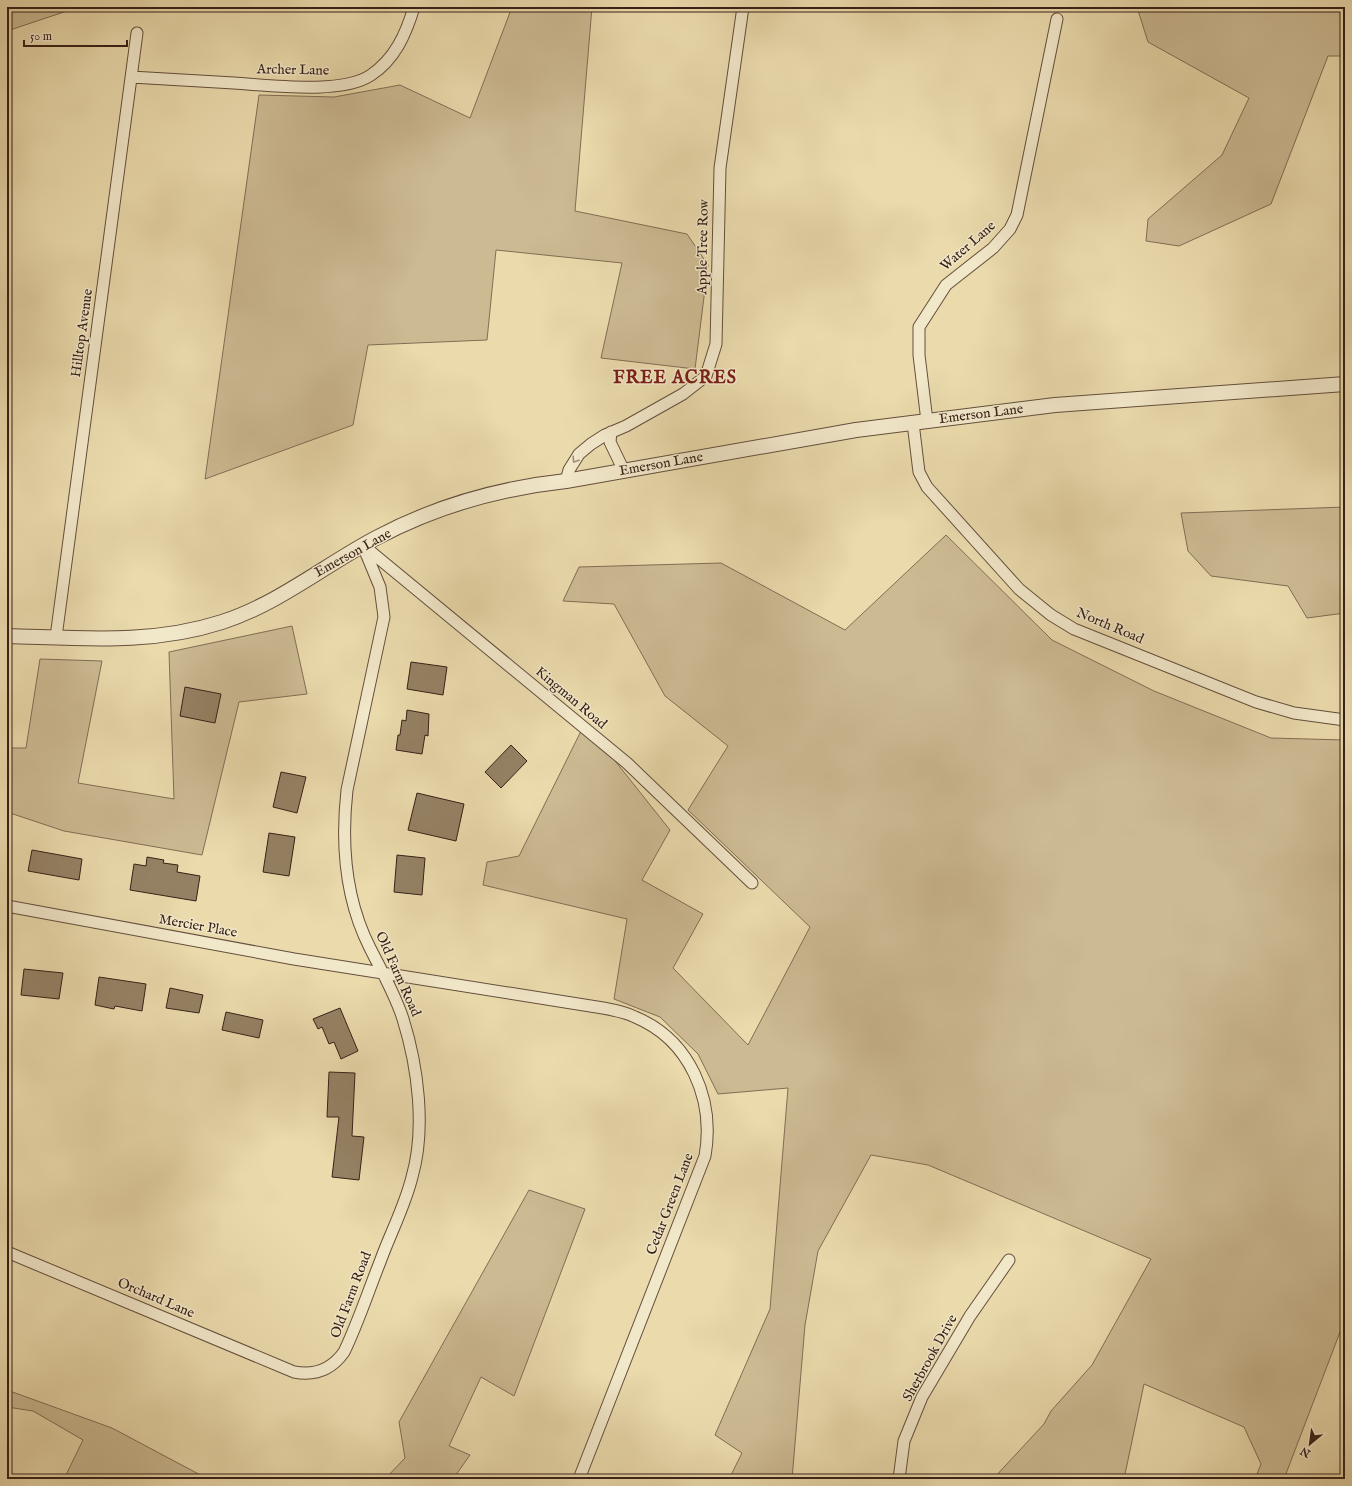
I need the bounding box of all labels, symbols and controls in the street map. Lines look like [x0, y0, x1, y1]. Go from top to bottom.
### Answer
scale bar [24, 22, 127, 48]
text: 50 m [30, 29, 52, 44]
street label: Archer Lane [256, 60, 330, 80]
street label: Apple Tree Row [693, 198, 713, 296]
street label: Water Lane [936, 217, 1000, 275]
street label: Hilltop Avenue [67, 287, 97, 378]
district label: FREE ACRES [613, 367, 737, 390]
street label: Emerson Lane [938, 400, 1025, 428]
street label: Emerson Lane [618, 448, 705, 480]
one-way arrow [573, 456, 580, 463]
street label: Emerson Lane [312, 524, 395, 581]
street label: North Road [1074, 604, 1147, 648]
street label: Kingman Road [532, 663, 611, 734]
street label: Mercier Place [157, 910, 239, 942]
street label: Old Farm Road [371, 929, 425, 1020]
street label: Cedar Green Lane [642, 1150, 698, 1257]
street label: Old Farm Road [326, 1249, 376, 1341]
street label: Orchard Lane [115, 1274, 198, 1322]
street label: Sherbrook Drive [899, 1311, 962, 1405]
north arrow [1290, 1424, 1330, 1464]
text: N [1298, 1443, 1314, 1461]

